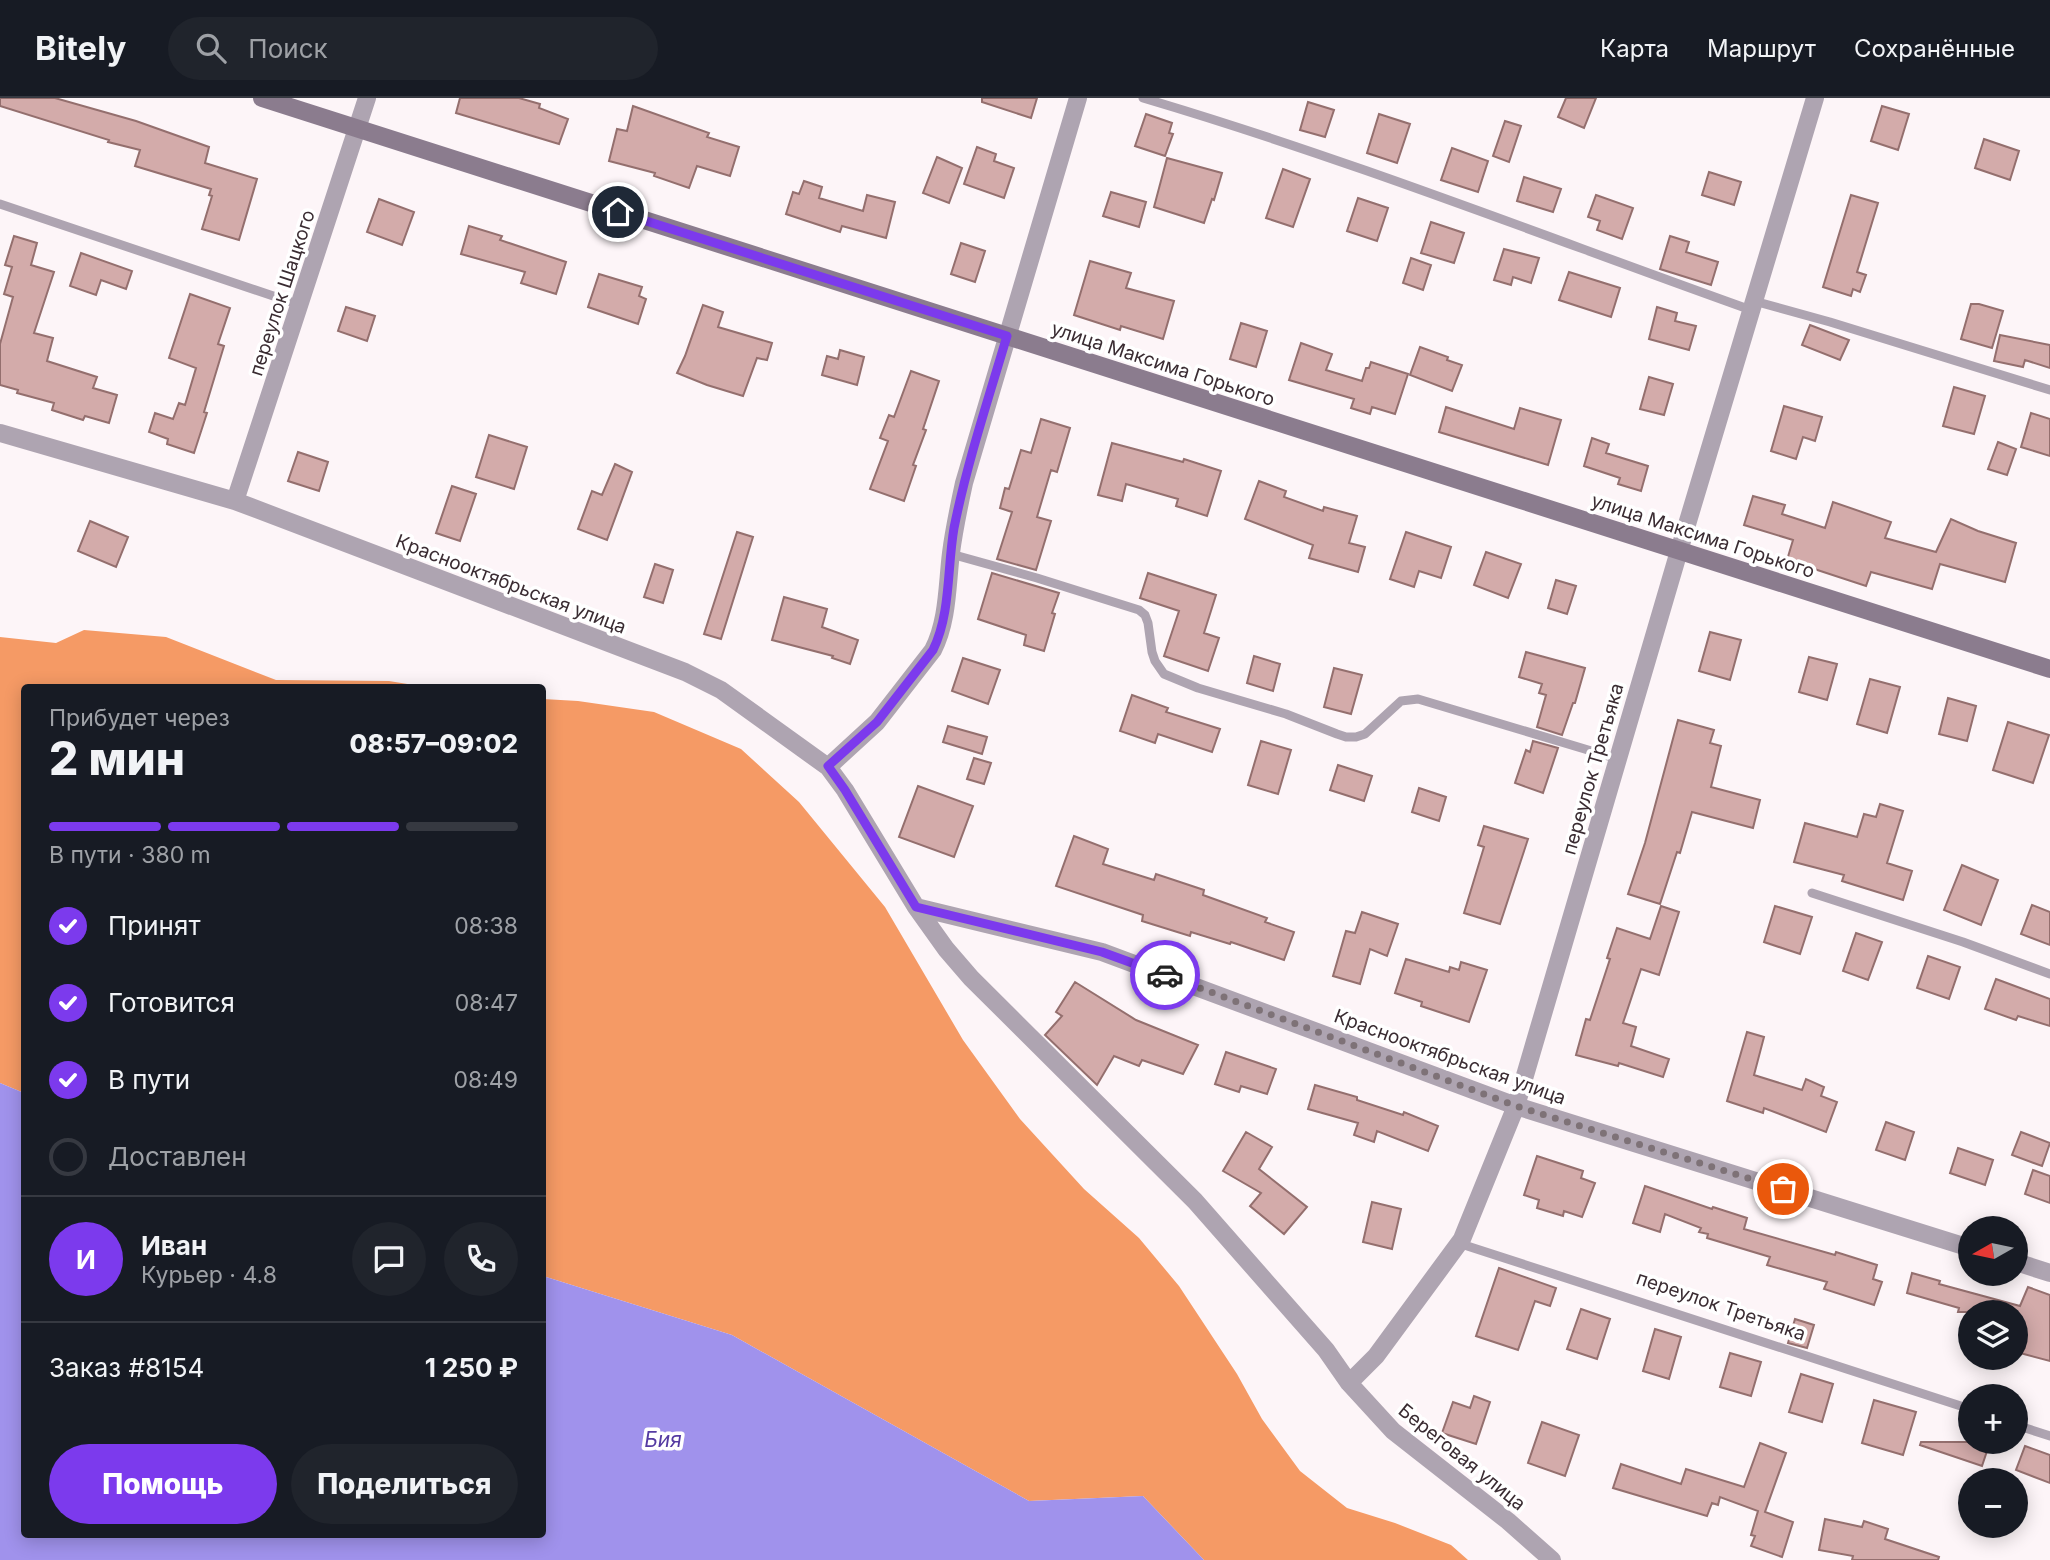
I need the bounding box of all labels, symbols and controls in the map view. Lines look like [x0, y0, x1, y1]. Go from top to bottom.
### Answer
search box [168, 17, 658, 80]
text: Bitely [35, 28, 126, 68]
icon: search [192, 29, 230, 67]
text: Поиск [248, 33, 328, 64]
text: Карта [1600, 34, 1669, 63]
text: Маршрут [1707, 34, 1816, 63]
text: Сохранённые [1854, 34, 2015, 63]
pin [588, 182, 648, 242]
icon: home [599, 193, 637, 231]
street label: переулок Шацкого [244, 207, 320, 379]
street label: улица Максима Горького [1048, 317, 1278, 411]
street label: улица Максима Горького [1588, 489, 1818, 583]
street label: Краснооктябрьская улица [393, 529, 629, 639]
street label: переулок Третьяка [1557, 681, 1629, 857]
text: Прибудет через [49, 704, 230, 732]
text: 08:57–09:02 [349, 728, 518, 759]
text: 2 мин [49, 730, 185, 786]
text: В пути · 380 m [49, 841, 211, 869]
icon: check [49, 907, 87, 945]
text: Принят [108, 910, 201, 941]
text: 08:38 [454, 912, 518, 940]
courier [1130, 940, 1200, 1010]
icon: car [1146, 956, 1184, 994]
icon: check [49, 984, 87, 1022]
text: Готовится [108, 987, 235, 1018]
text: 08:47 [455, 989, 518, 1017]
street label: Краснооктябрьская улица [1331, 1004, 1569, 1110]
icon: check [49, 1061, 87, 1099]
text: В пути [108, 1064, 190, 1095]
text: 08:49 [454, 1066, 518, 1094]
text: Доставлен [108, 1141, 247, 1172]
pin [1753, 1159, 1813, 1219]
icon: bag [1764, 1170, 1802, 1208]
north arrow [1958, 1216, 2028, 1286]
map controls [1958, 1216, 2028, 1538]
button: chat [352, 1222, 426, 1296]
button: phone [444, 1222, 518, 1296]
text: Иван [141, 1230, 207, 1261]
text: И [76, 1244, 96, 1275]
text: Курьер · 4.8 [141, 1261, 277, 1289]
street label: переулок Третьяка [1633, 1266, 1809, 1346]
button: layers [1958, 1300, 2028, 1370]
text: Заказ #8154 [49, 1352, 204, 1383]
text: 1 250 ₽ [425, 1352, 518, 1383]
button: + [1958, 1384, 2028, 1454]
street label: Береговая улица [1394, 1399, 1530, 1515]
water label: Бия [644, 1427, 682, 1452]
button: Помощь [49, 1444, 277, 1524]
button: Поделиться [291, 1444, 518, 1524]
button: − [1958, 1468, 2028, 1538]

